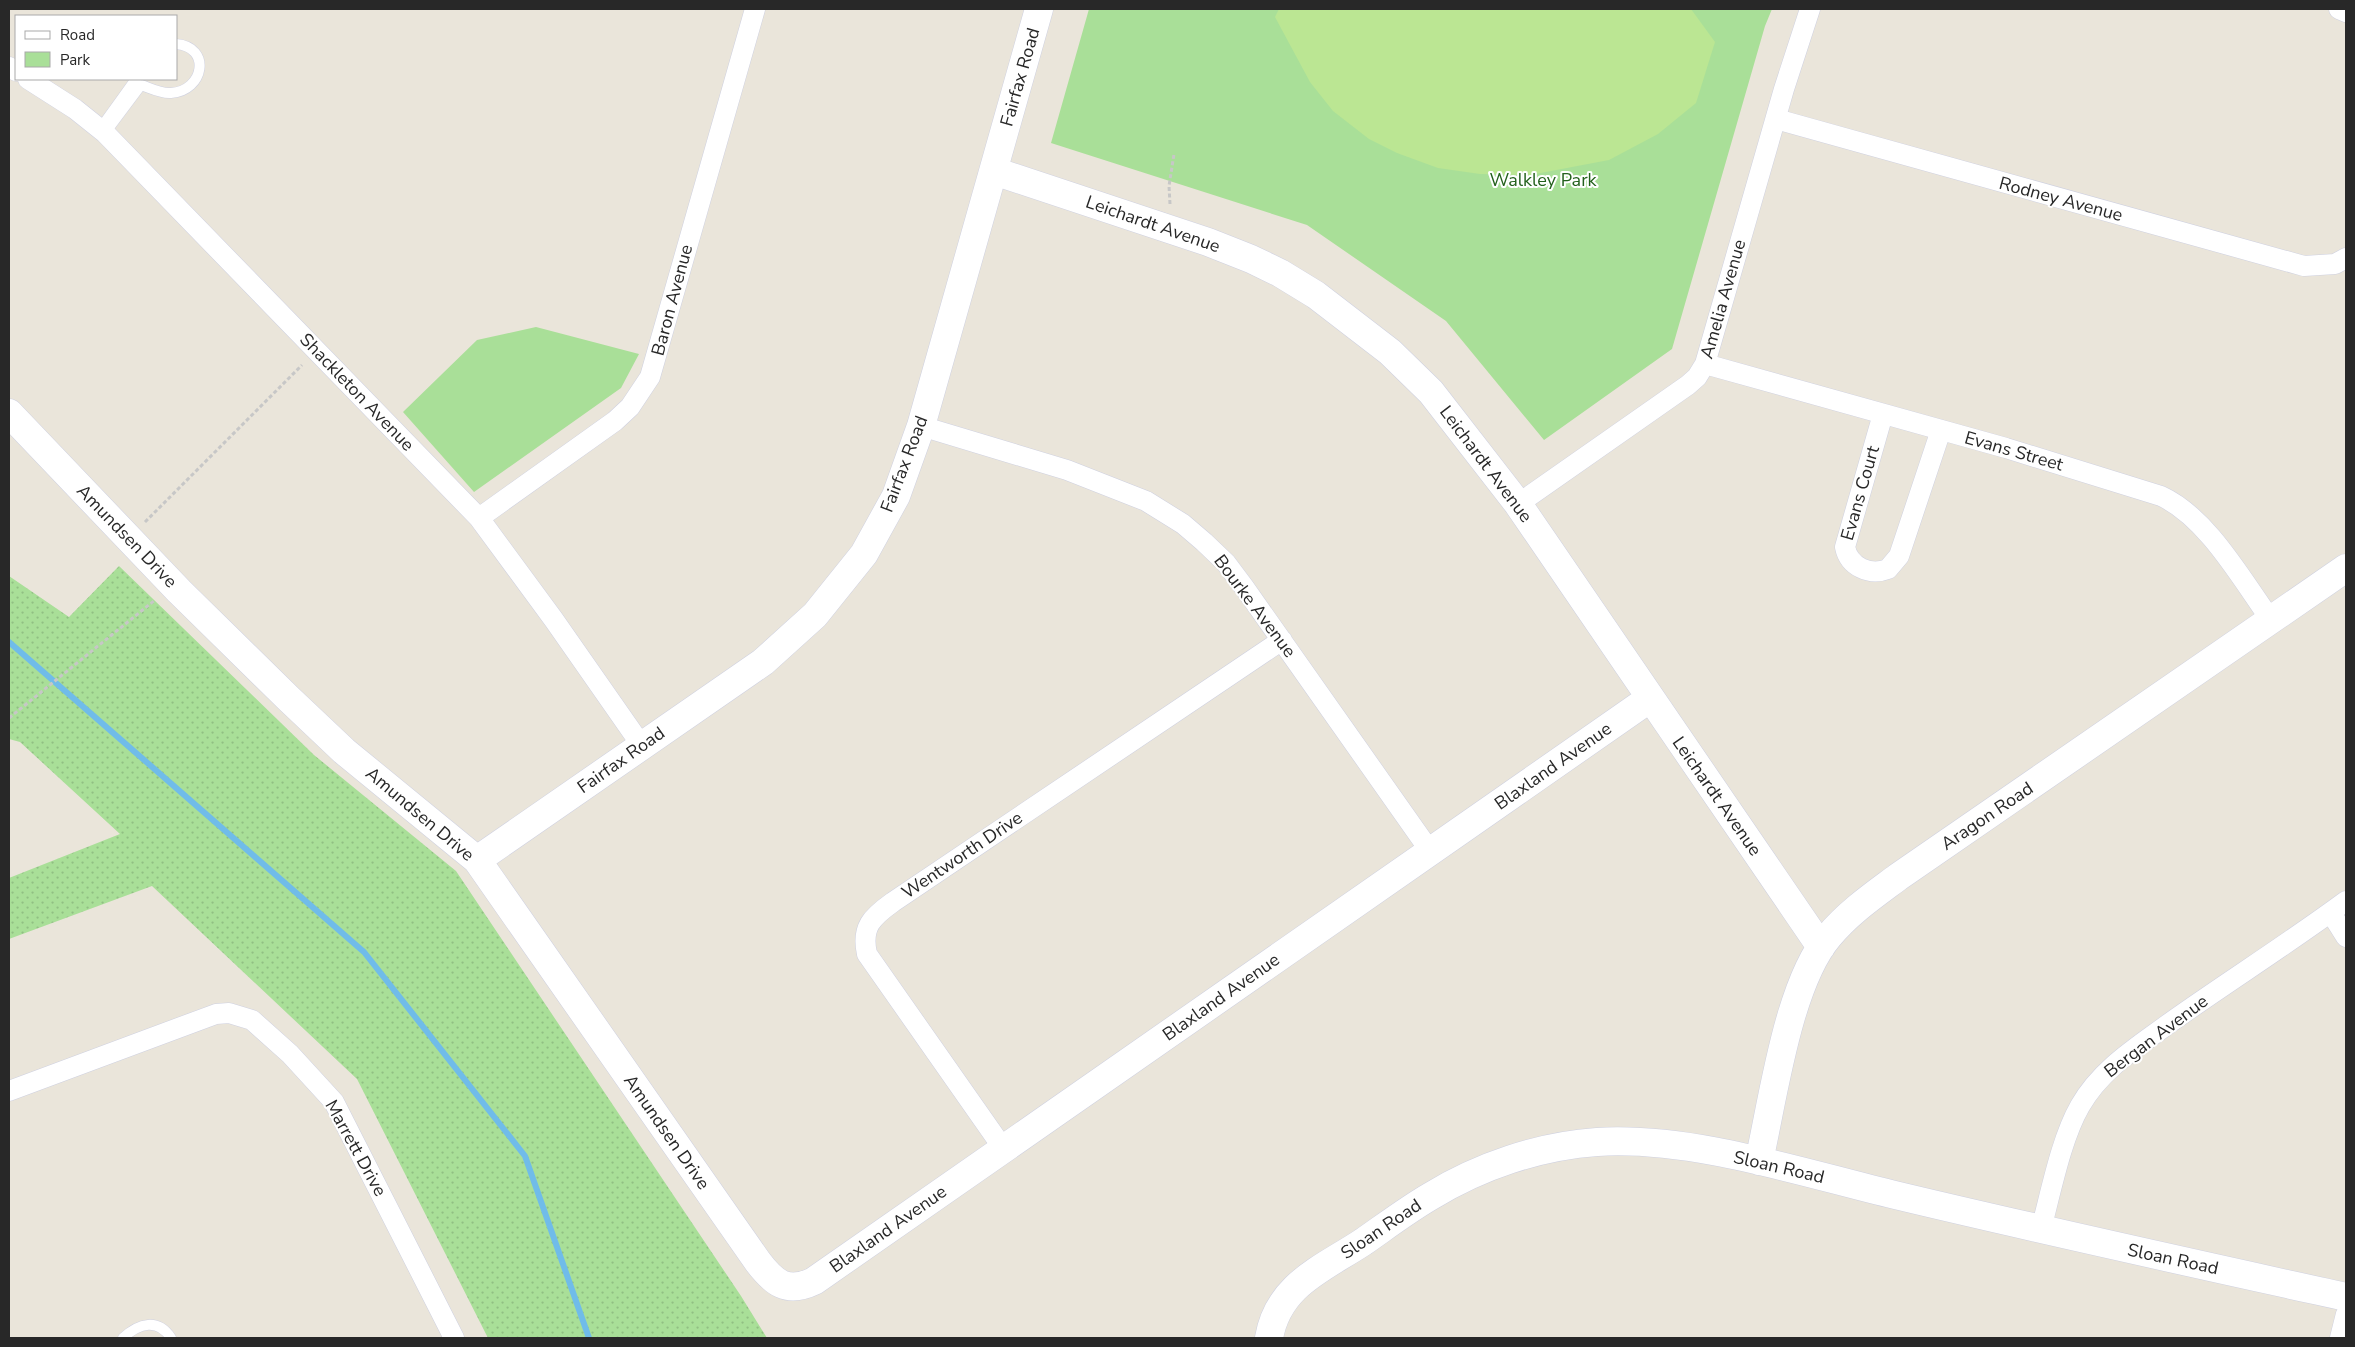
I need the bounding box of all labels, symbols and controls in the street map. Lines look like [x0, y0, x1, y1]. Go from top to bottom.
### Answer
legend [15, 15, 178, 80]
text: Road [60, 25, 95, 45]
street label: Fairfax Road [994, 25, 1046, 129]
text: Park [60, 50, 90, 70]
park label: Walkley Park [1489, 168, 1598, 192]
street label: Rodney Avenue [1996, 171, 2126, 227]
street label: Leichardt Avenue [1083, 190, 1223, 258]
street label: Amelia Avenue [1695, 237, 1751, 361]
street label: Baron Avenue [646, 242, 698, 358]
street label: Shackleton Avenue [294, 328, 420, 456]
street label: Leichardt Avenue [1434, 401, 1538, 527]
street label: Fairfax Road [875, 412, 933, 516]
street label: Evans Street [1962, 425, 2067, 477]
street label: Evans Court [1835, 442, 1885, 543]
street label: Amundsen Drive [71, 479, 183, 593]
street label: Bourke Avenue [1208, 550, 1302, 662]
street label: Blaxland Avenue [1490, 717, 1616, 815]
street label: Fairfax Road [573, 721, 669, 799]
street label: Leichardt Avenue [1667, 732, 1767, 860]
street label: Amundsen Drive [361, 761, 479, 867]
street label: Aragon Road [1936, 776, 2038, 856]
street label: Wentworth Drive [897, 806, 1027, 904]
street label: Blaxland Avenue [1158, 948, 1284, 1046]
street label: Bergan Avenue [2099, 989, 2213, 1083]
street label: Amundsen Drive [618, 1070, 716, 1194]
street label: Marrett Drive [320, 1095, 392, 1201]
street label: Sloan Road [1731, 1145, 1827, 1189]
street label: Blaxland Avenue [825, 1180, 951, 1278]
street label: Sloan Road [1336, 1193, 1426, 1265]
street label: Sloan Road [2125, 1238, 2221, 1280]

